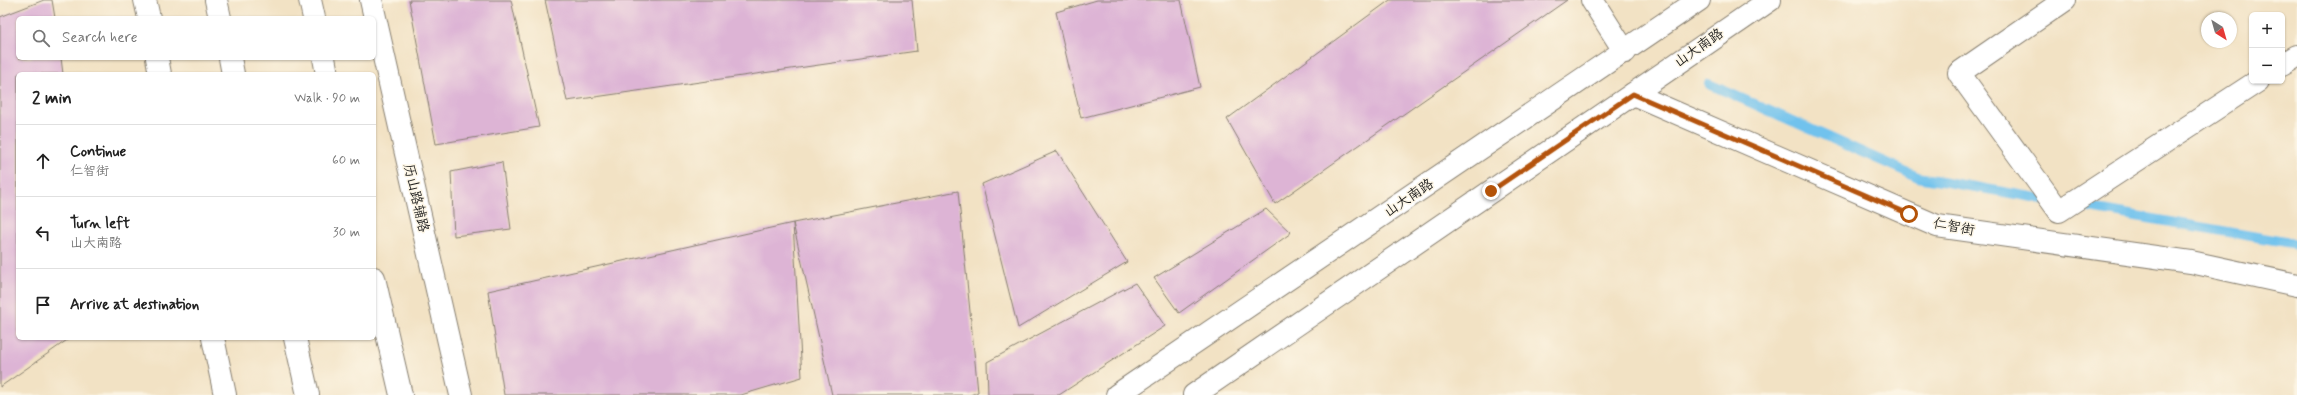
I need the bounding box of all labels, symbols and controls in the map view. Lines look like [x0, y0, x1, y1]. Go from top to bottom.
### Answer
north arrow [2201, 12, 2237, 48]
map controls [2249, 12, 2285, 84]
button: + [2249, 12, 2285, 48]
search box [16, 16, 376, 60]
street label: 山大南路 [1671, 25, 1727, 71]
icon: search [30, 27, 52, 49]
text: Search here [62, 28, 138, 48]
button: − [2249, 48, 2285, 84]
text: 2 min [32, 87, 72, 109]
text: Walk · 90 m [294, 90, 360, 107]
text: Continue [70, 142, 126, 162]
icon: ahead [32, 150, 54, 172]
text: 60 m [332, 152, 360, 169]
street label: 历山路辅路 [399, 162, 433, 234]
text: 仁智街 [70, 163, 109, 180]
street label: 山大南路 [1381, 175, 1437, 221]
route end [1482, 182, 1500, 200]
route start [1900, 205, 1918, 223]
text: Turn left [70, 214, 130, 234]
street label: 仁智街 [1932, 214, 1976, 240]
icon: left [32, 222, 54, 244]
text: 30 m [333, 224, 360, 241]
text: 山大南路 [70, 235, 122, 252]
icon: arrive [32, 294, 54, 316]
text: Arrive at destination [70, 295, 199, 315]

